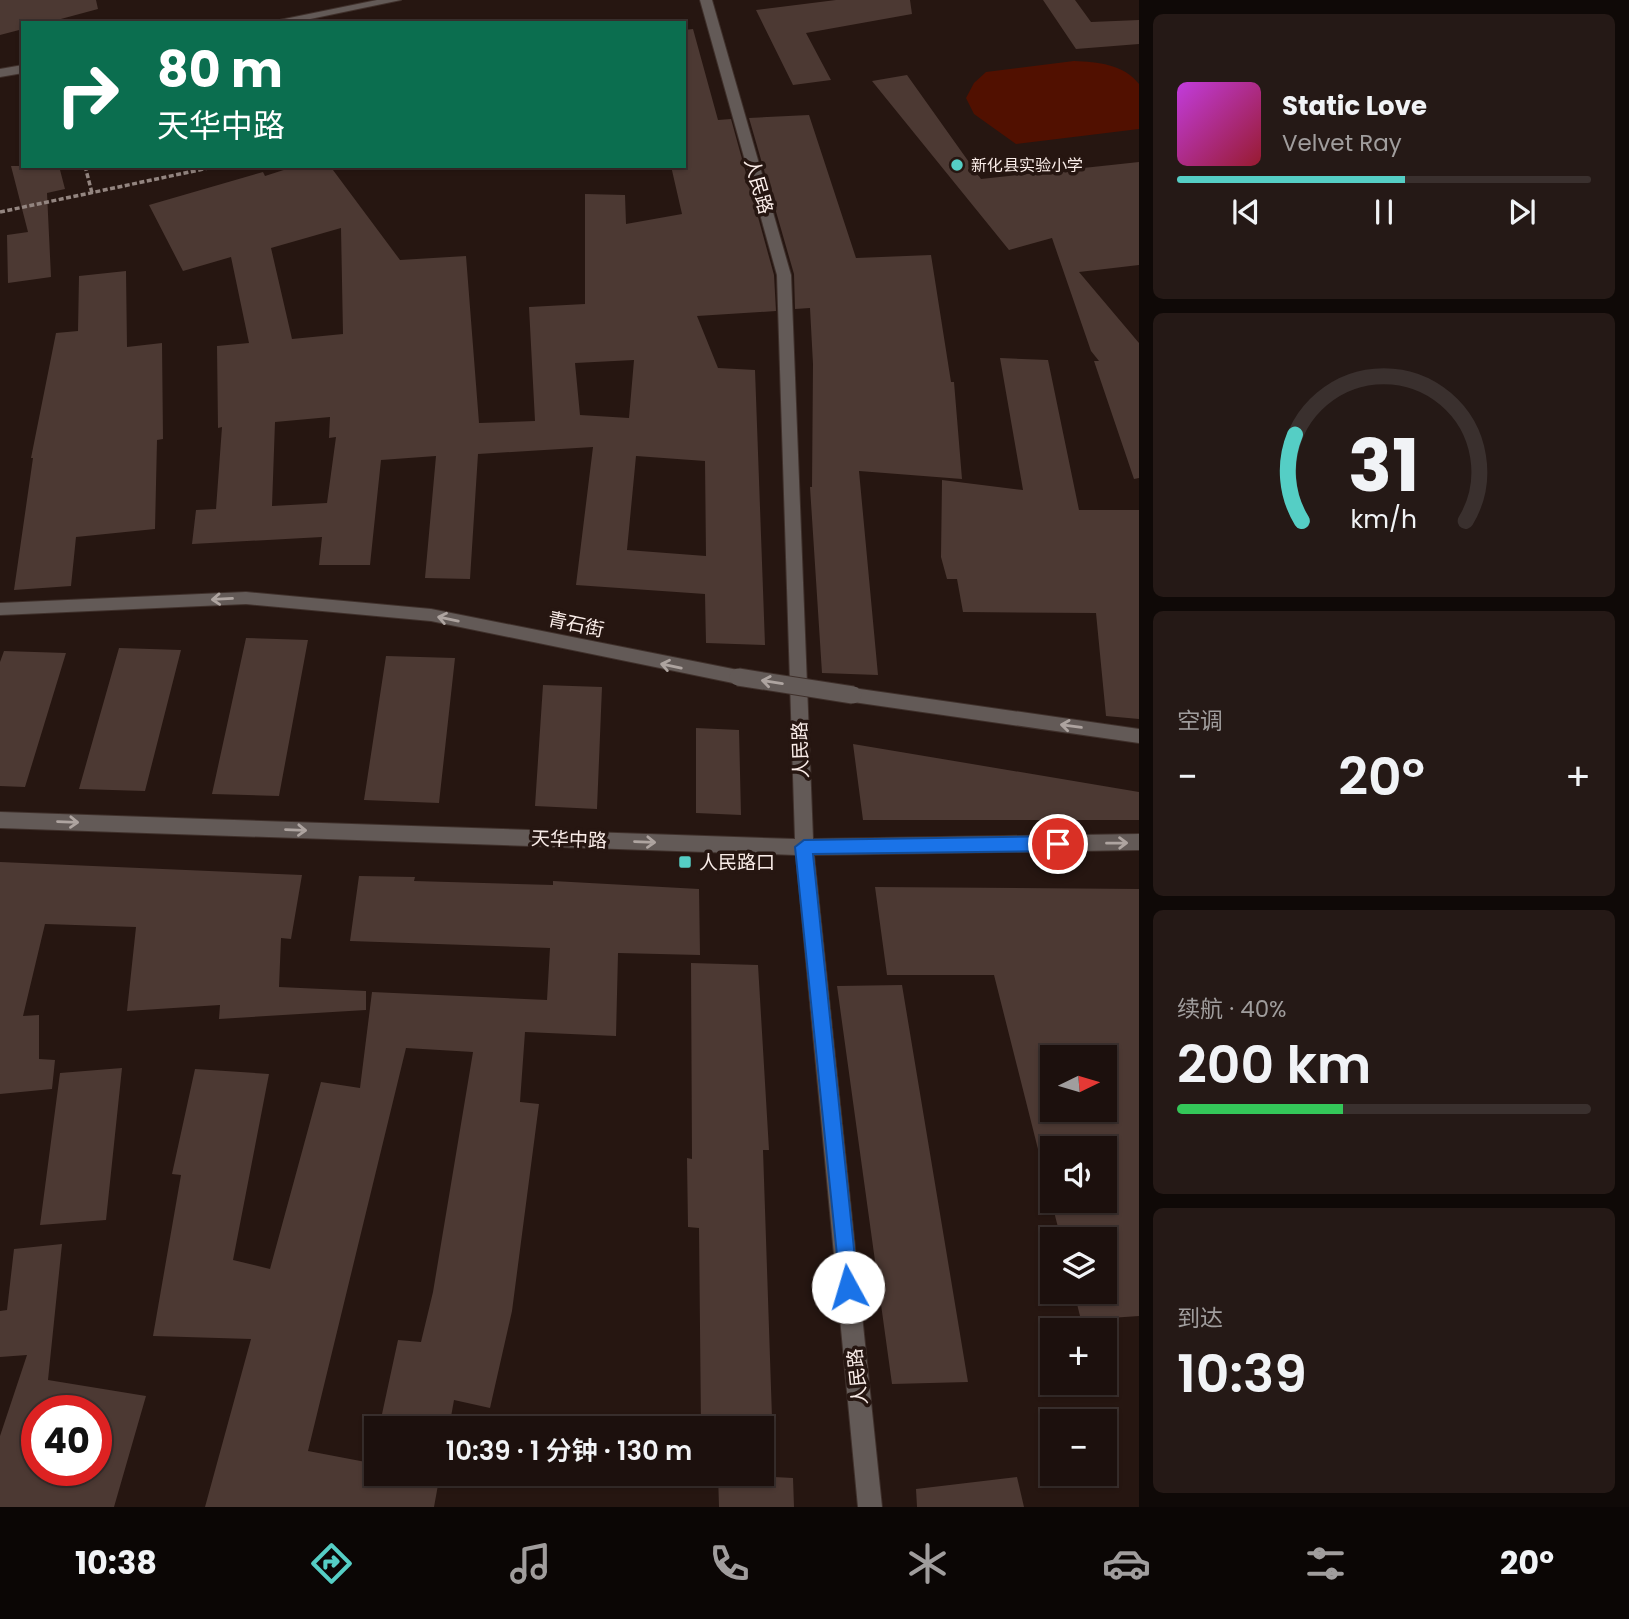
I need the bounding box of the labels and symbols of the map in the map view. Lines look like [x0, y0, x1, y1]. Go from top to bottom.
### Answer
place label: 新化县实验小学 [971, 154, 1083, 177]
street label: 人民路 [738, 155, 779, 217]
marker: 新化县实验小学 [949, 157, 965, 173]
one-way arrow [211, 593, 234, 606]
street label: 青石街 [545, 605, 607, 644]
one-way arrow [437, 611, 460, 625]
one-way arrow [660, 659, 683, 672]
one-way arrow [761, 676, 783, 689]
one-way arrow [1061, 720, 1083, 733]
street label: 人民路 [786, 721, 815, 779]
pin [1028, 814, 1088, 874]
one-way arrow [56, 816, 79, 829]
one-way arrow [284, 823, 307, 836]
street label: 天华中路 [531, 825, 607, 854]
one-way arrow [634, 835, 657, 848]
one-way arrow [1105, 836, 1128, 849]
place label: 人民路口 [699, 849, 775, 876]
marker: 人民路口 [677, 854, 693, 870]
north arrow [1040, 1045, 1116, 1122]
position arrow [811, 1250, 885, 1324]
street label: 人民路 [841, 1347, 874, 1407]
speed limit sign: 40 [21, 1395, 112, 1486]

